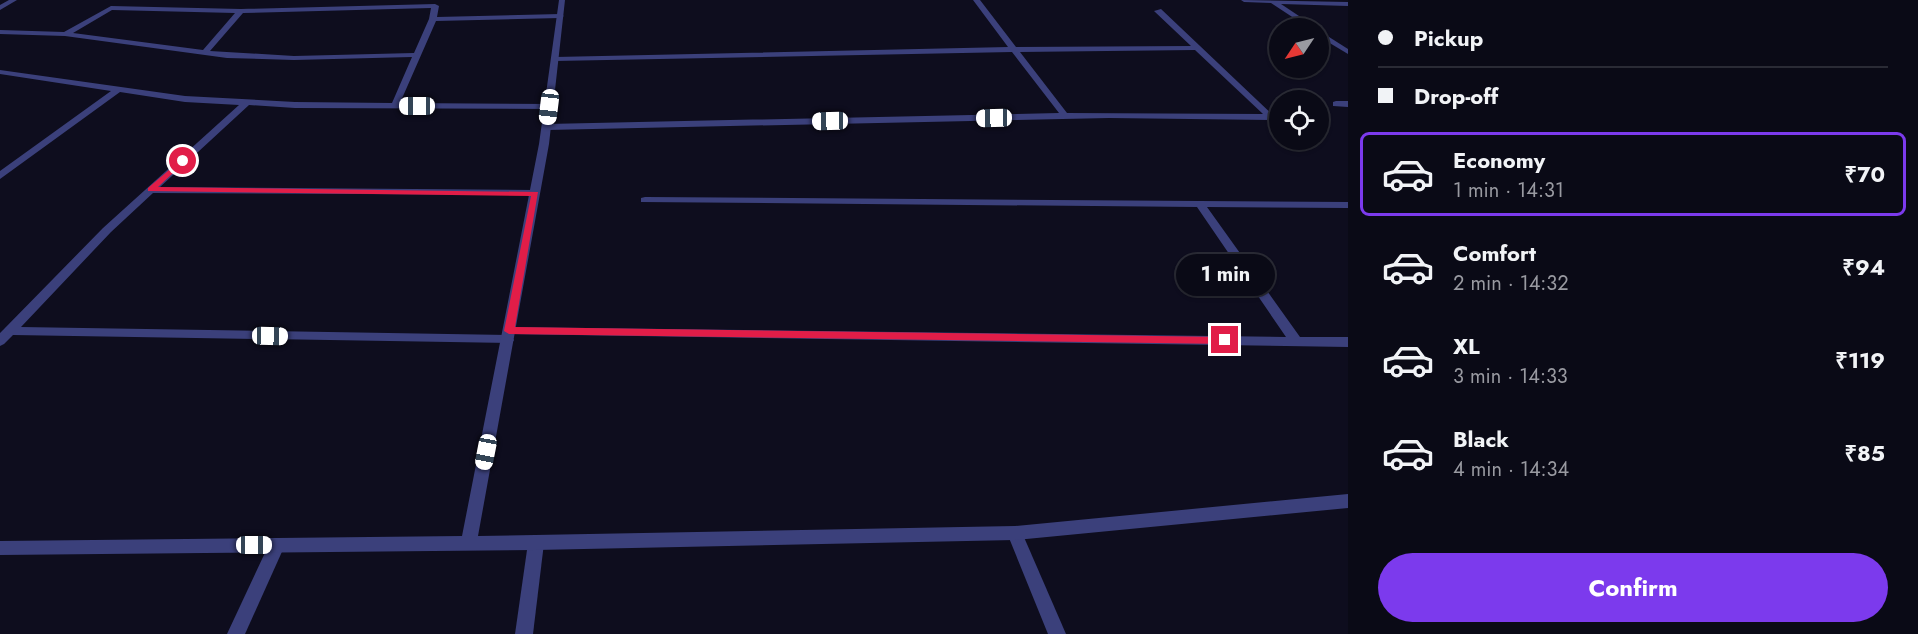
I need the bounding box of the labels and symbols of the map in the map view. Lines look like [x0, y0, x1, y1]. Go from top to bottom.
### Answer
north arrow [1269, 18, 1329, 78]
car [538, 88, 560, 126]
car [399, 97, 435, 115]
car [976, 109, 1012, 127]
car [812, 112, 848, 130]
route start [169, 147, 196, 174]
callout: 1 min [1176, 253, 1274, 295]
route end [1211, 326, 1238, 353]
car [252, 327, 288, 345]
car [474, 433, 498, 471]
car [236, 536, 272, 554]

